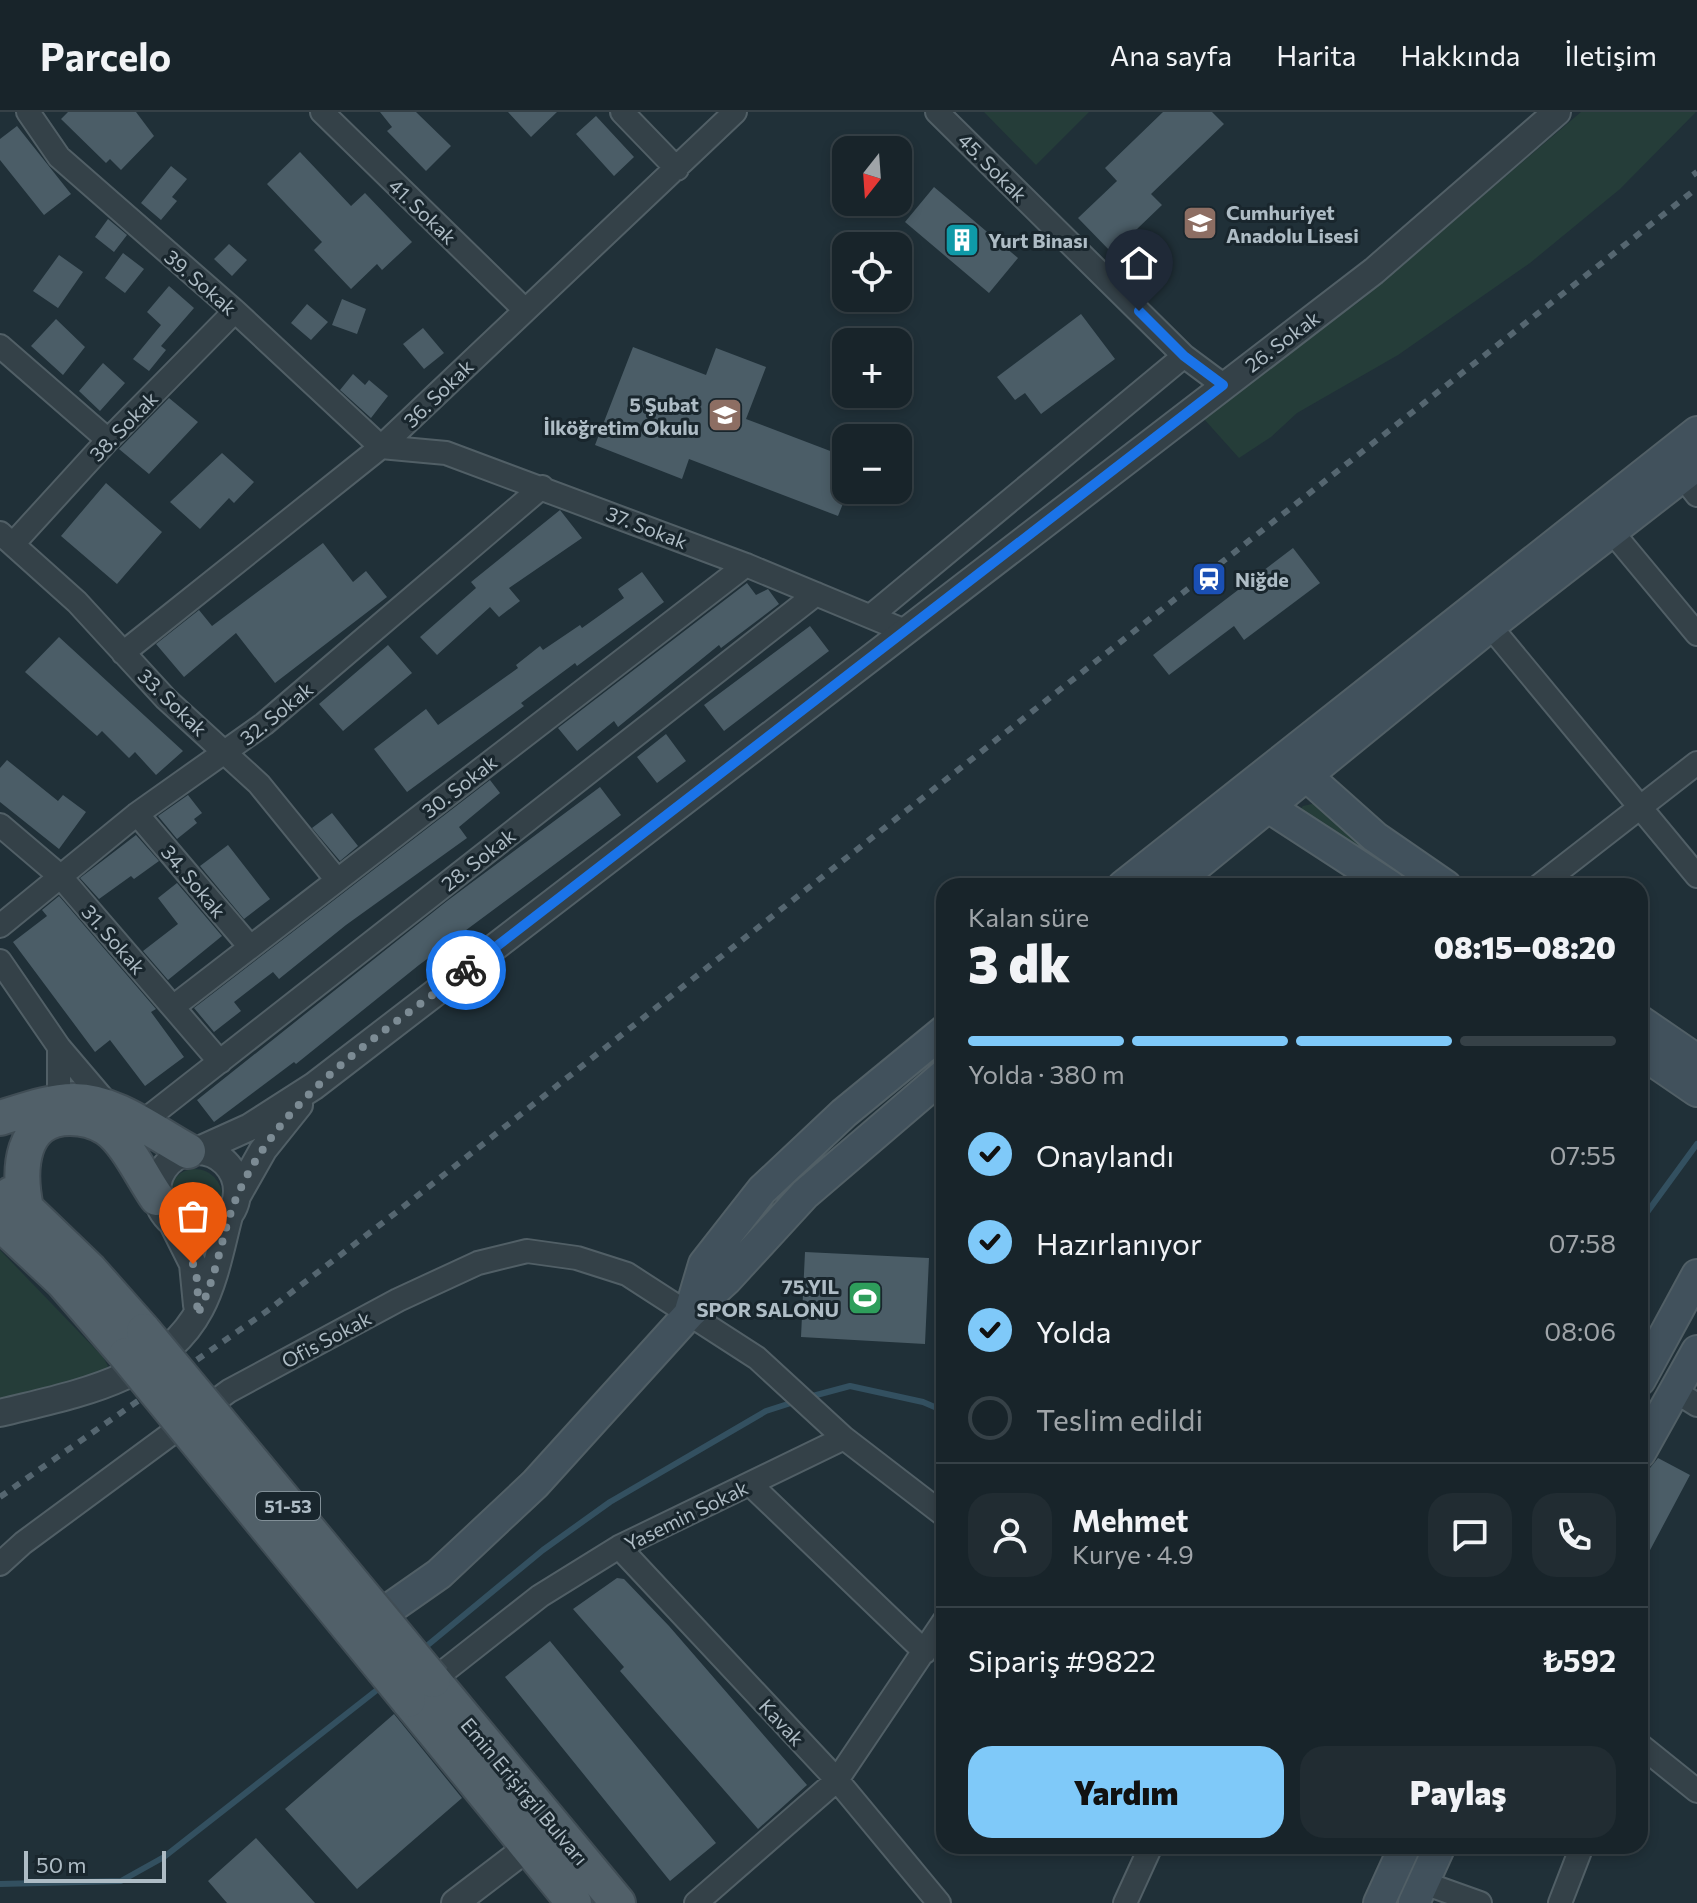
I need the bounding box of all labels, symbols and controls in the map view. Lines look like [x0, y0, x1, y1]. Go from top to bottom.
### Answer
text: Parcelo [40, 32, 171, 79]
text: Ana sayfa [1110, 38, 1232, 72]
text: Harita [1276, 38, 1356, 72]
text: Hakkında [1400, 38, 1520, 72]
text: İletişim [1564, 38, 1657, 72]
street label: 45. Sokak [954, 128, 1033, 207]
north arrow [832, 136, 912, 216]
map controls [832, 136, 912, 504]
street label: 41. Sokak [384, 173, 462, 249]
place label: Cumhuriyet Anadolu Lisesi [1226, 200, 1359, 247]
school or university icon: Cumhuriyet Anadolu Lisesi [1181, 204, 1219, 242]
building icon: Yurt Binası [943, 221, 981, 259]
place label: Yurt Binası [988, 228, 1088, 252]
pin [1105, 229, 1173, 311]
button: locate [832, 232, 912, 312]
icon: home [1117, 241, 1161, 285]
street label: 39. Sokak [160, 244, 242, 320]
street label: 26. Sokak [1240, 305, 1324, 377]
button: + [832, 328, 912, 408]
street label: 36. Sokak [398, 354, 478, 432]
street label: 38. Sokak [84, 386, 162, 466]
place label: 5 Şubat İlköğretim Okulu [544, 392, 699, 439]
school or university icon: 5 Şubat İlköğretim Okulu [706, 396, 744, 434]
button: − [832, 424, 912, 504]
street label: 37. Sokak [603, 501, 691, 553]
station icon: Niğde [1190, 560, 1228, 598]
place label: Niğde [1235, 567, 1289, 591]
street label: 33. Sokak [133, 663, 213, 741]
street label: 32. Sokak [235, 676, 317, 750]
street label: 30. Sokak [417, 749, 501, 823]
street label: 28. Sokak [436, 823, 520, 895]
street label: 34. Sokak [157, 840, 231, 922]
street label: 31. Sokak [77, 899, 151, 979]
text: Kalan süre [968, 901, 1089, 932]
text: 08:15–08:20 [1434, 928, 1616, 965]
courier [426, 930, 506, 1010]
text: 3 dk [968, 930, 1070, 994]
icon: bike [444, 948, 488, 992]
text: Yolda · 380 m [968, 1058, 1125, 1089]
icon: check [968, 1132, 1012, 1176]
text: Onaylandı [1036, 1136, 1174, 1173]
text: 07:55 [1549, 1139, 1616, 1170]
pin [159, 1182, 227, 1264]
icon: bag [171, 1194, 215, 1238]
icon: check [968, 1220, 1012, 1264]
text: Hazırlanıyor [1036, 1224, 1202, 1261]
text: 07:58 [1549, 1227, 1616, 1258]
place label: 75.YIL SPOR SALONU [697, 1274, 839, 1321]
sports icon: 75.YIL SPOR SALONU [846, 1279, 884, 1317]
street label: Ofis Sokak [277, 1305, 375, 1373]
icon: check [968, 1308, 1012, 1352]
text: Yolda [1036, 1312, 1111, 1349]
text: 08:06 [1544, 1315, 1616, 1346]
text: Teslim edildi [1036, 1400, 1203, 1437]
street label: Yasemin Sokak [620, 1475, 752, 1555]
road number: 51-53 [256, 1492, 320, 1520]
button: person [968, 1493, 1052, 1577]
button: chat [1428, 1493, 1512, 1577]
button: phone [1532, 1493, 1616, 1577]
text: Mehmet [1072, 1501, 1188, 1538]
text: Kurye · 4.9 [1072, 1538, 1194, 1569]
text: Sipariş #9822 [968, 1641, 1156, 1678]
text: ₺592 [1542, 1641, 1616, 1678]
street label: Kavak [754, 1694, 810, 1750]
street label: Emin Erişirgil Bulvarı [456, 1713, 594, 1869]
button: Yardım [968, 1746, 1284, 1838]
button: Paylaş [1300, 1746, 1616, 1838]
scale bar [24, 1847, 166, 1883]
text: 50 m [36, 1851, 86, 1878]

